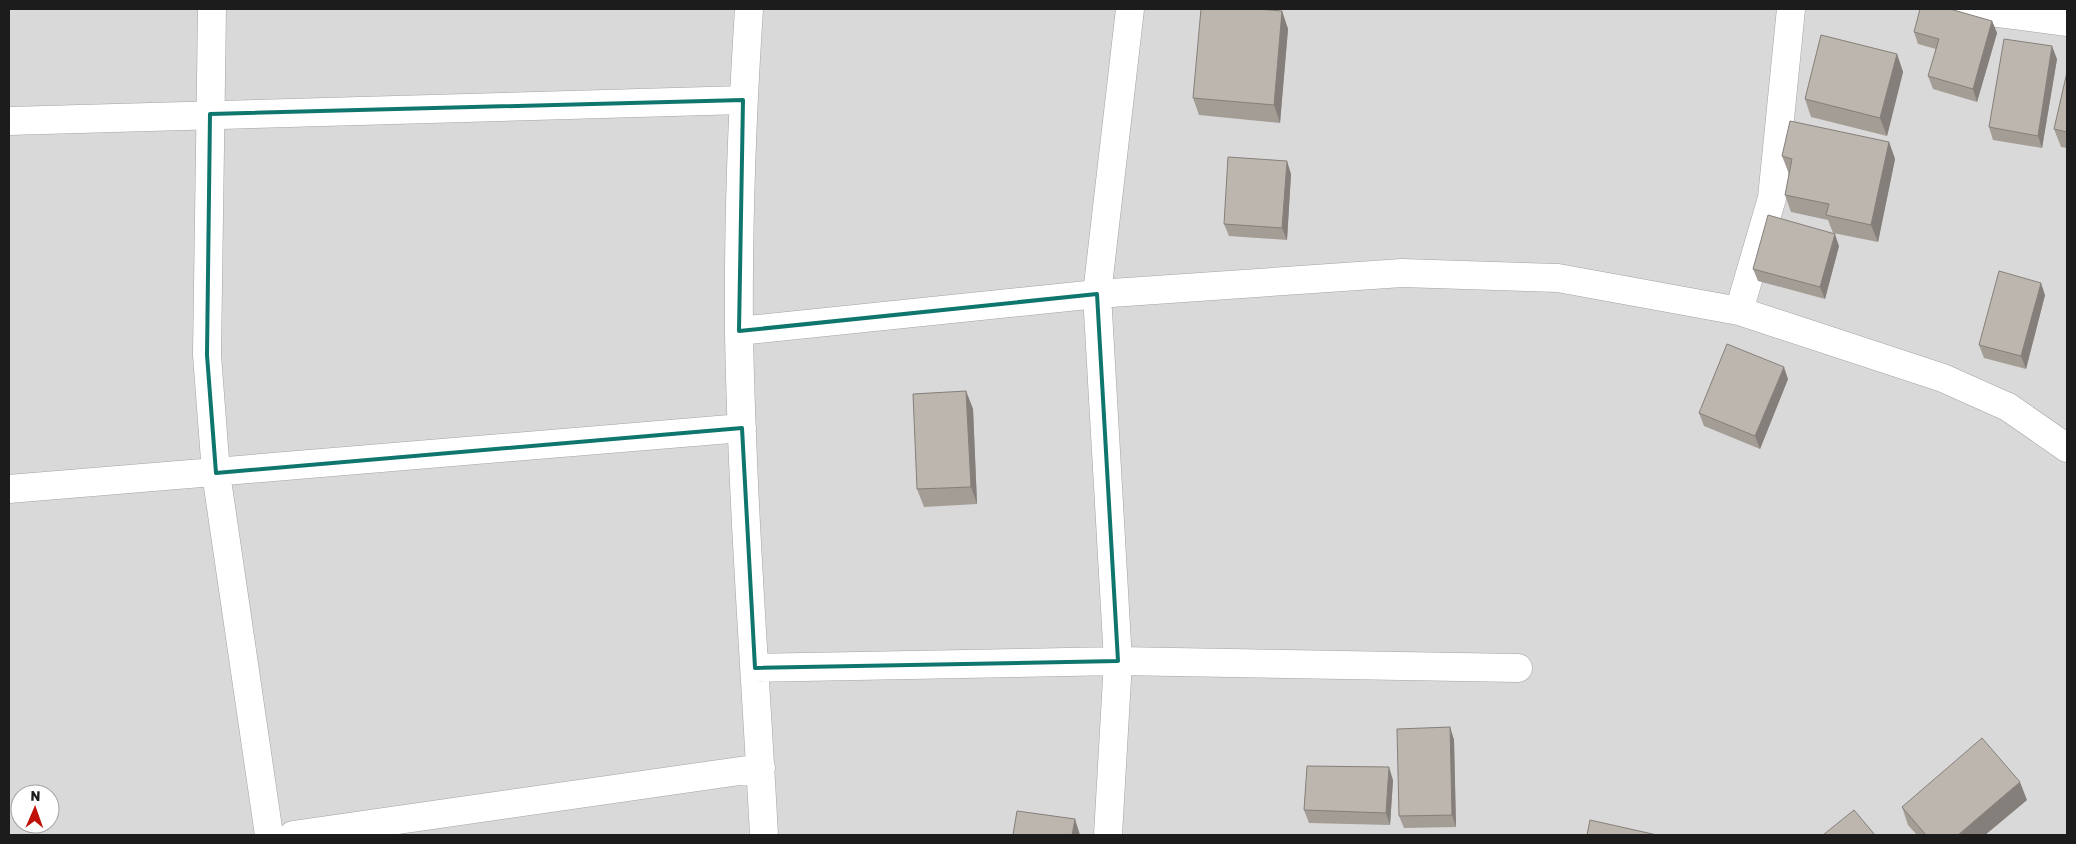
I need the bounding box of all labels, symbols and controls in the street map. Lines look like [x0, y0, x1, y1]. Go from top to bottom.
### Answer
north arrow [10, 784, 60, 834]
text: N [30, 788, 41, 805]

